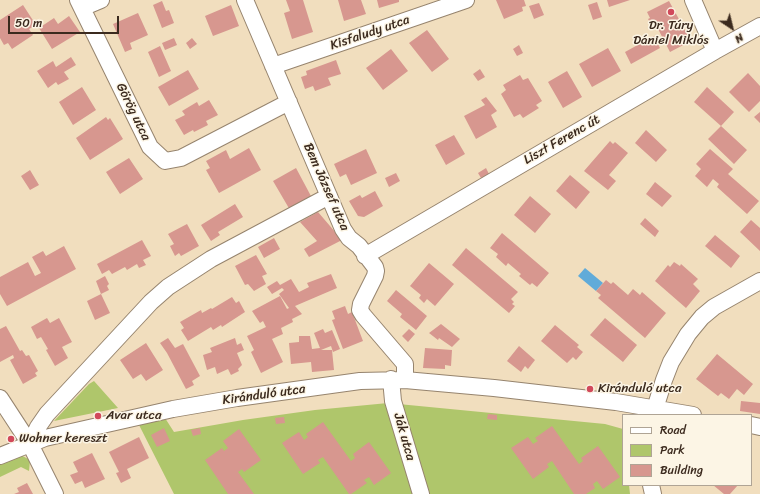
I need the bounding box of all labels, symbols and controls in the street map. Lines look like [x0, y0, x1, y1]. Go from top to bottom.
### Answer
marker: Dr. Túry Dániel Miklós [666, 7, 676, 17]
scale bar [10, 8, 121, 34]
north arrow [712, 8, 752, 48]
text: 50 m [15, 12, 42, 34]
street label: Kisfaludy utca [328, 12, 412, 54]
place label: Dr. Túry Dániel Miklós [633, 18, 709, 49]
text: N [731, 28, 748, 48]
street label: Görög utca [112, 81, 154, 143]
street label: Liszt Ferenc út [521, 112, 603, 168]
street label: Bem József utca [300, 141, 352, 233]
street label: Kiránduló utca [222, 381, 306, 409]
place label: Kiránduló utca [598, 381, 682, 397]
marker: Kiránduló utca [585, 384, 595, 394]
place label: Avar utca [106, 408, 161, 424]
marker: Avar utca [93, 411, 103, 421]
street label: Ják utca [390, 412, 418, 462]
legend [622, 414, 752, 486]
text: Road [660, 419, 686, 441]
place label: Wohner kereszt [19, 431, 108, 447]
marker: Wohner kereszt [6, 434, 16, 444]
text: Park [660, 439, 685, 461]
text: Building [660, 459, 703, 481]

